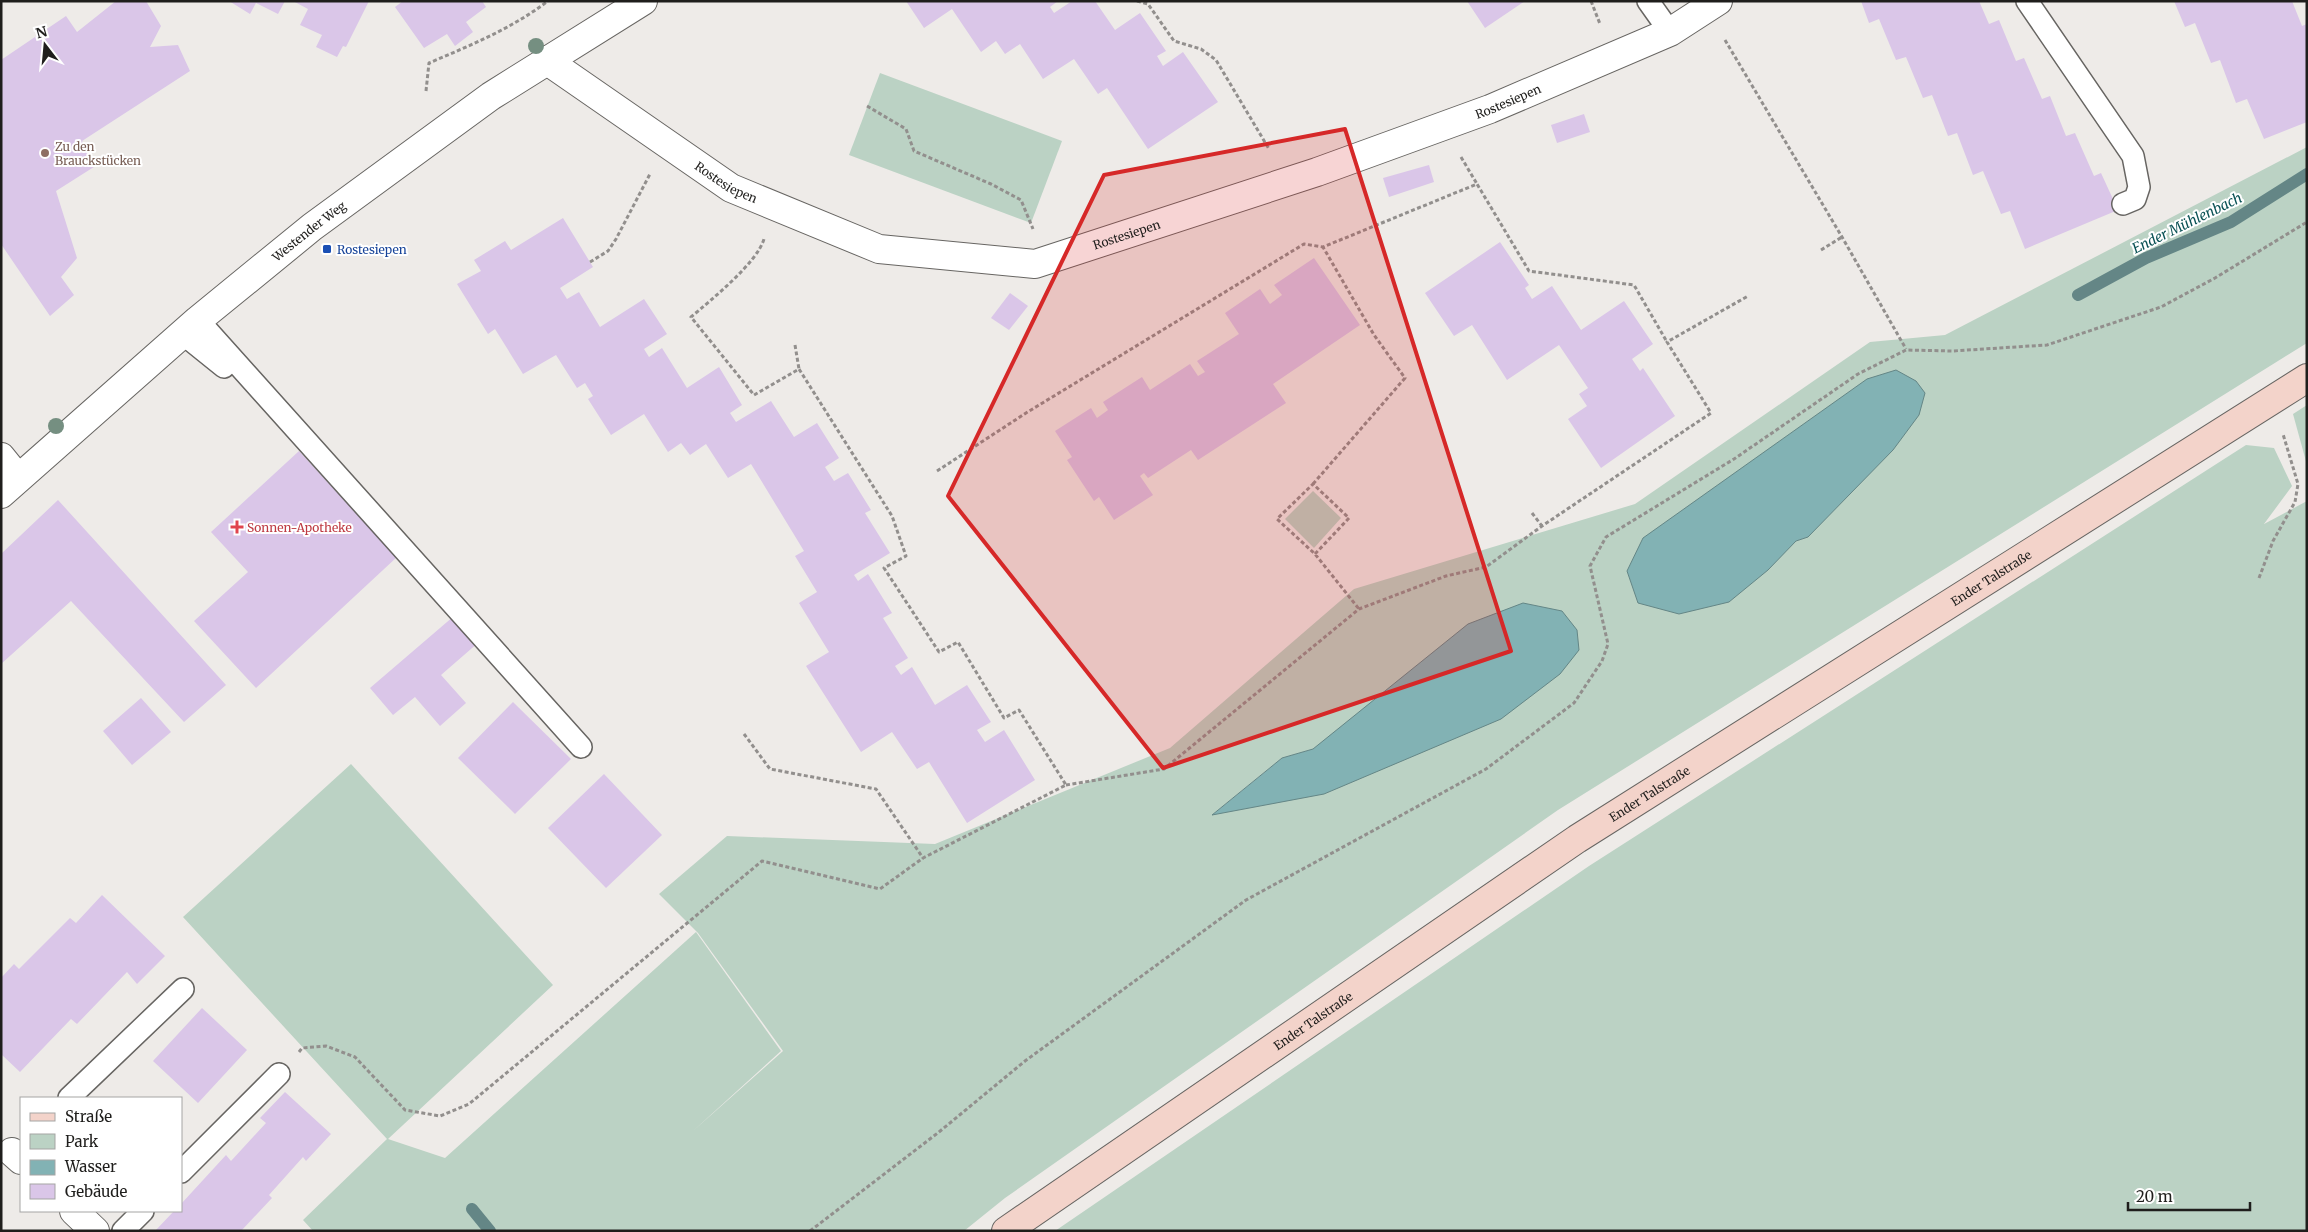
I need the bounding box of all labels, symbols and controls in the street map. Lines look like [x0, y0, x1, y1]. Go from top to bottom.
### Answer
north arrow [20, 20, 70, 70]
text: N [34, 22, 49, 43]
street label: Rostesiepen [1473, 81, 1543, 121]
place label: Zu den Brauckstücken [55, 139, 141, 168]
marker: Zu den Brauckstücken [39, 147, 51, 159]
street label: Rostesiepen [692, 158, 760, 206]
water label: Ender Mühlenbach [2129, 189, 2245, 257]
street label: Westender Weg [268, 197, 349, 265]
street label: Rostesiepen [1091, 216, 1162, 252]
place label: Rostesiepen [337, 242, 407, 257]
marker: Rostesiepen [321, 243, 333, 255]
place label: Sonnen-Apotheke [247, 520, 352, 535]
marker: Sonnen-Apotheke [231, 521, 243, 533]
street label: Ender Talstraße [1948, 547, 2034, 609]
street label: Ender Talstraße [1606, 762, 1692, 824]
street label: Ender Talstraße [1270, 988, 1355, 1053]
legend [20, 1097, 182, 1212]
text: Straße [65, 1107, 112, 1126]
text: Park [65, 1132, 99, 1151]
text: Wasser [64, 1157, 117, 1176]
scale bar [2128, 1180, 2250, 1212]
text: Gebäude [65, 1182, 128, 1201]
text: 20 m [2136, 1187, 2173, 1206]

